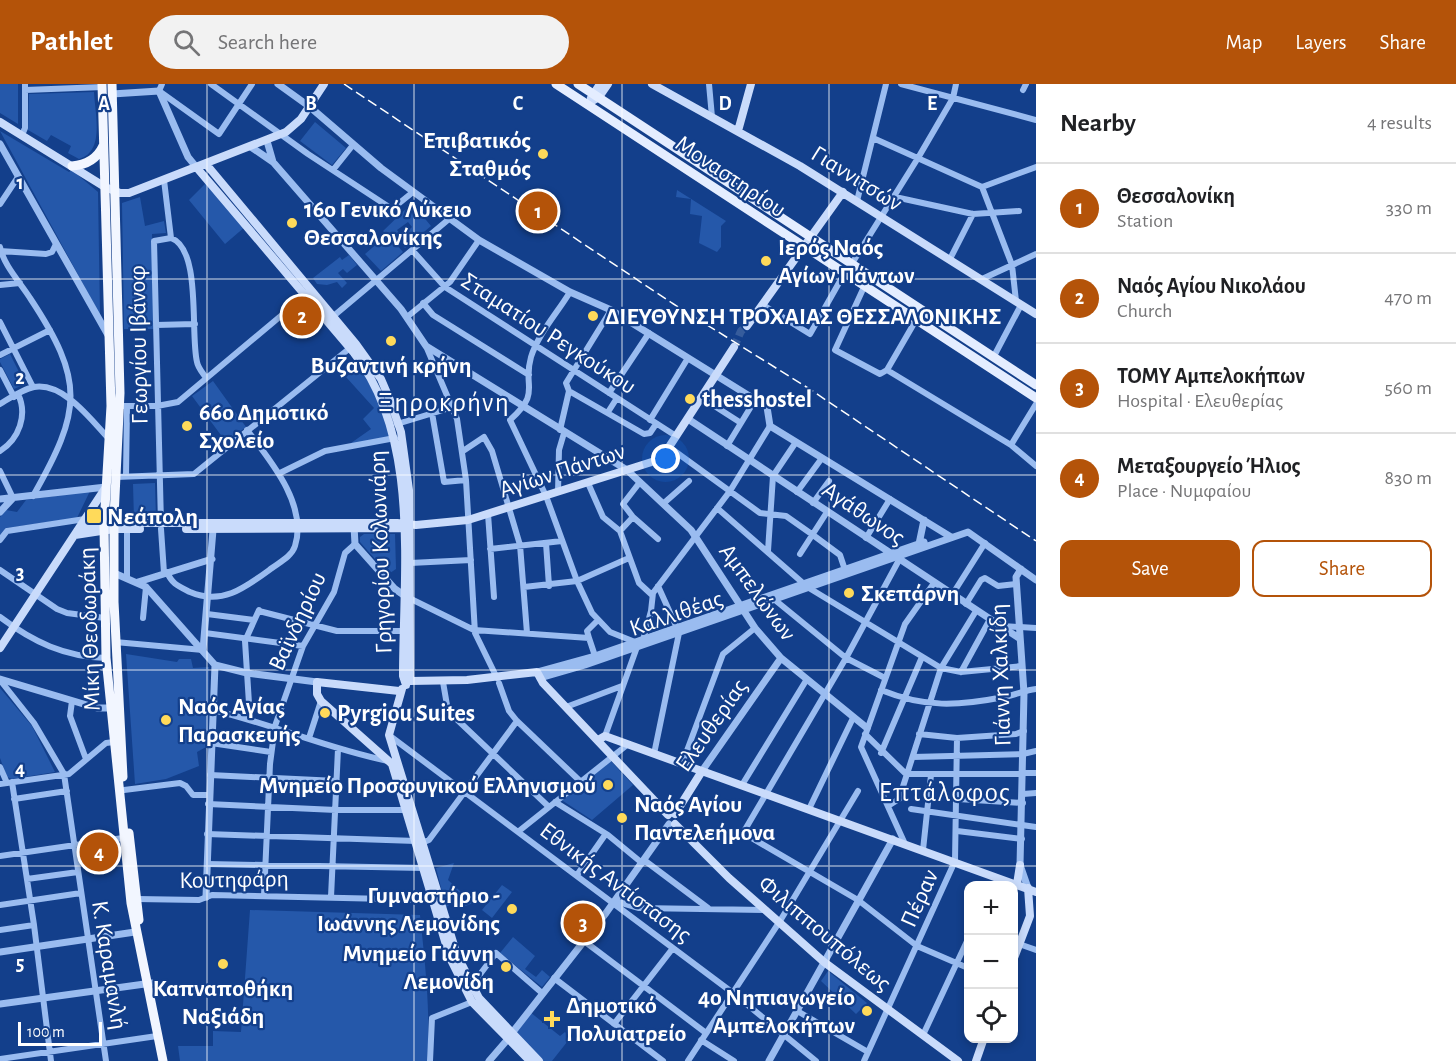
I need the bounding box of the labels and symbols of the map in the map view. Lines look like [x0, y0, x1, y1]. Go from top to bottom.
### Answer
text: A [98, 94, 110, 114]
text: B [305, 94, 317, 114]
text: C [513, 94, 524, 114]
text: D [718, 94, 732, 114]
text: E [927, 94, 937, 114]
place label: Επιβατικός Σταθμός [423, 129, 531, 181]
street label: Μοναστηρίου [671, 131, 790, 222]
street label: Γιαννιτσών [807, 142, 906, 216]
marker: Επιβατικός Σταθμός [536, 147, 550, 161]
text: 1 [16, 173, 24, 193]
pin: 1 [518, 188, 558, 234]
place label: 16ο Γενικό Λύκειο Θεσσαλονίκης [304, 198, 472, 250]
marker: 16ο Γενικό Λύκειο Θεσσαλονίκης [285, 216, 299, 230]
place label: Ιερός Ναός Αγίων Πάντων [778, 236, 915, 288]
marker: Ιερός Ναός Αγίων Πάντων [759, 254, 773, 268]
street label: Γεωργίου Ιβάνοφ [126, 265, 152, 425]
street label: Σταματίου Ρεγκούκου [457, 269, 640, 399]
pin: 2 [282, 294, 322, 338]
place label: ΔΙΕΥΘΥΝΣΗ ΤΡΟΧΑΙΑΣ ΘΕΣΣΑΛΟΝΙΚΗΣ [605, 305, 1001, 329]
marker: ΔΙΕΥΘΥΝΣΗ ΤΡΟΧΑΙΑΣ ΘΕΣΣΑΛΟΝΙΚΗΣ [586, 309, 600, 323]
marker: Βυζαντινή κρήνη [384, 334, 398, 348]
place label: Βυζαντινή κρήνη [311, 354, 471, 378]
text: 2 [15, 368, 25, 388]
place label: thesshostel [702, 388, 812, 412]
district label: Ξηροκρήνη [378, 389, 510, 416]
marker: thesshostel [683, 392, 697, 406]
place label: 66ο Δημοτικό Σχολείο [199, 401, 329, 453]
marker: 66ο Δημοτικό Σχολείο [180, 419, 194, 433]
street label: Αγίων Πάντων [496, 439, 628, 503]
your location [651, 444, 680, 473]
street label: Γρηγορίου Κολωνιάρη [365, 450, 397, 654]
street label: Αγάθωνος [818, 478, 909, 550]
place label: Νεάπολη [107, 505, 198, 529]
marker: Νεάπολη [85, 507, 103, 525]
street label: Αμπελώνων [714, 540, 800, 645]
street label: Μίκη Θεοδωράκη [75, 547, 105, 711]
text: 3 [16, 563, 24, 583]
street label: Βαϊνδηρίου [265, 569, 331, 674]
place label: Σκεπάρνη [861, 582, 959, 606]
marker: Σκεπάρνη [842, 586, 856, 600]
street label: Καλλιθέας [627, 587, 726, 641]
street label: Γιάννη Χαλκίδη [987, 603, 1015, 747]
street label: Ελευθερίας [671, 675, 752, 776]
place label: Ναός Αγίας Παρασκευής [178, 695, 301, 747]
place label: Pyrgiou Suites [337, 702, 475, 726]
marker: Pyrgiou Suites [318, 706, 332, 720]
marker: Ναός Αγίας Παρασκευής [159, 713, 173, 727]
text: 4 [15, 759, 25, 779]
place label: Μνημείο Προσφυγικού Ελληνισμού [259, 774, 596, 798]
marker: Μνημείο Προσφυγικού Ελληνισμού [601, 778, 615, 792]
district label: Επτάλοφος [879, 779, 1011, 807]
place label: Ναός Αγίου Παντελεήμονα [634, 793, 775, 845]
marker: Ναός Αγίου Παντελεήμονα [615, 811, 629, 825]
street label: Εθνικής Αντίστασης [535, 818, 696, 947]
pin: 4 [80, 830, 118, 874]
street label: Πέραν [897, 866, 943, 931]
street label: Κουτηφάρη [179, 867, 289, 893]
street label: Φιλιππουπόλεως [753, 871, 895, 996]
place label: Γυμναστήριο - Ιωάννης Λεμονίδης [317, 884, 500, 936]
street label: Κ. Καραμανλή [87, 899, 131, 1031]
pin: 3 [564, 900, 602, 946]
marker: Γυμναστήριο - Ιωάννης Λεμονίδης [505, 902, 519, 916]
place label: Μνημείο Γιάννη Λεμονίδη [343, 942, 494, 994]
text: 5 [16, 954, 24, 974]
marker: Καπναποθήκη Ναξιάδη [216, 957, 230, 971]
marker: Μνημείο Γιάννη Λεμονίδη [499, 960, 513, 974]
place label: Καπναποθήκη Ναξιάδη [153, 977, 293, 1029]
place label: 4ο Νηπιαγωγείο Αμπελοκήπων [698, 986, 855, 1038]
place label: Δημοτικό Πολυιατρείο [566, 994, 687, 1046]
marker: 4ο Νηπιαγωγείο Αμπελοκήπων [860, 1004, 874, 1018]
marker: Δημοτικό Πολυιατρείο [543, 1010, 561, 1028]
scale bar [18, 1019, 102, 1046]

